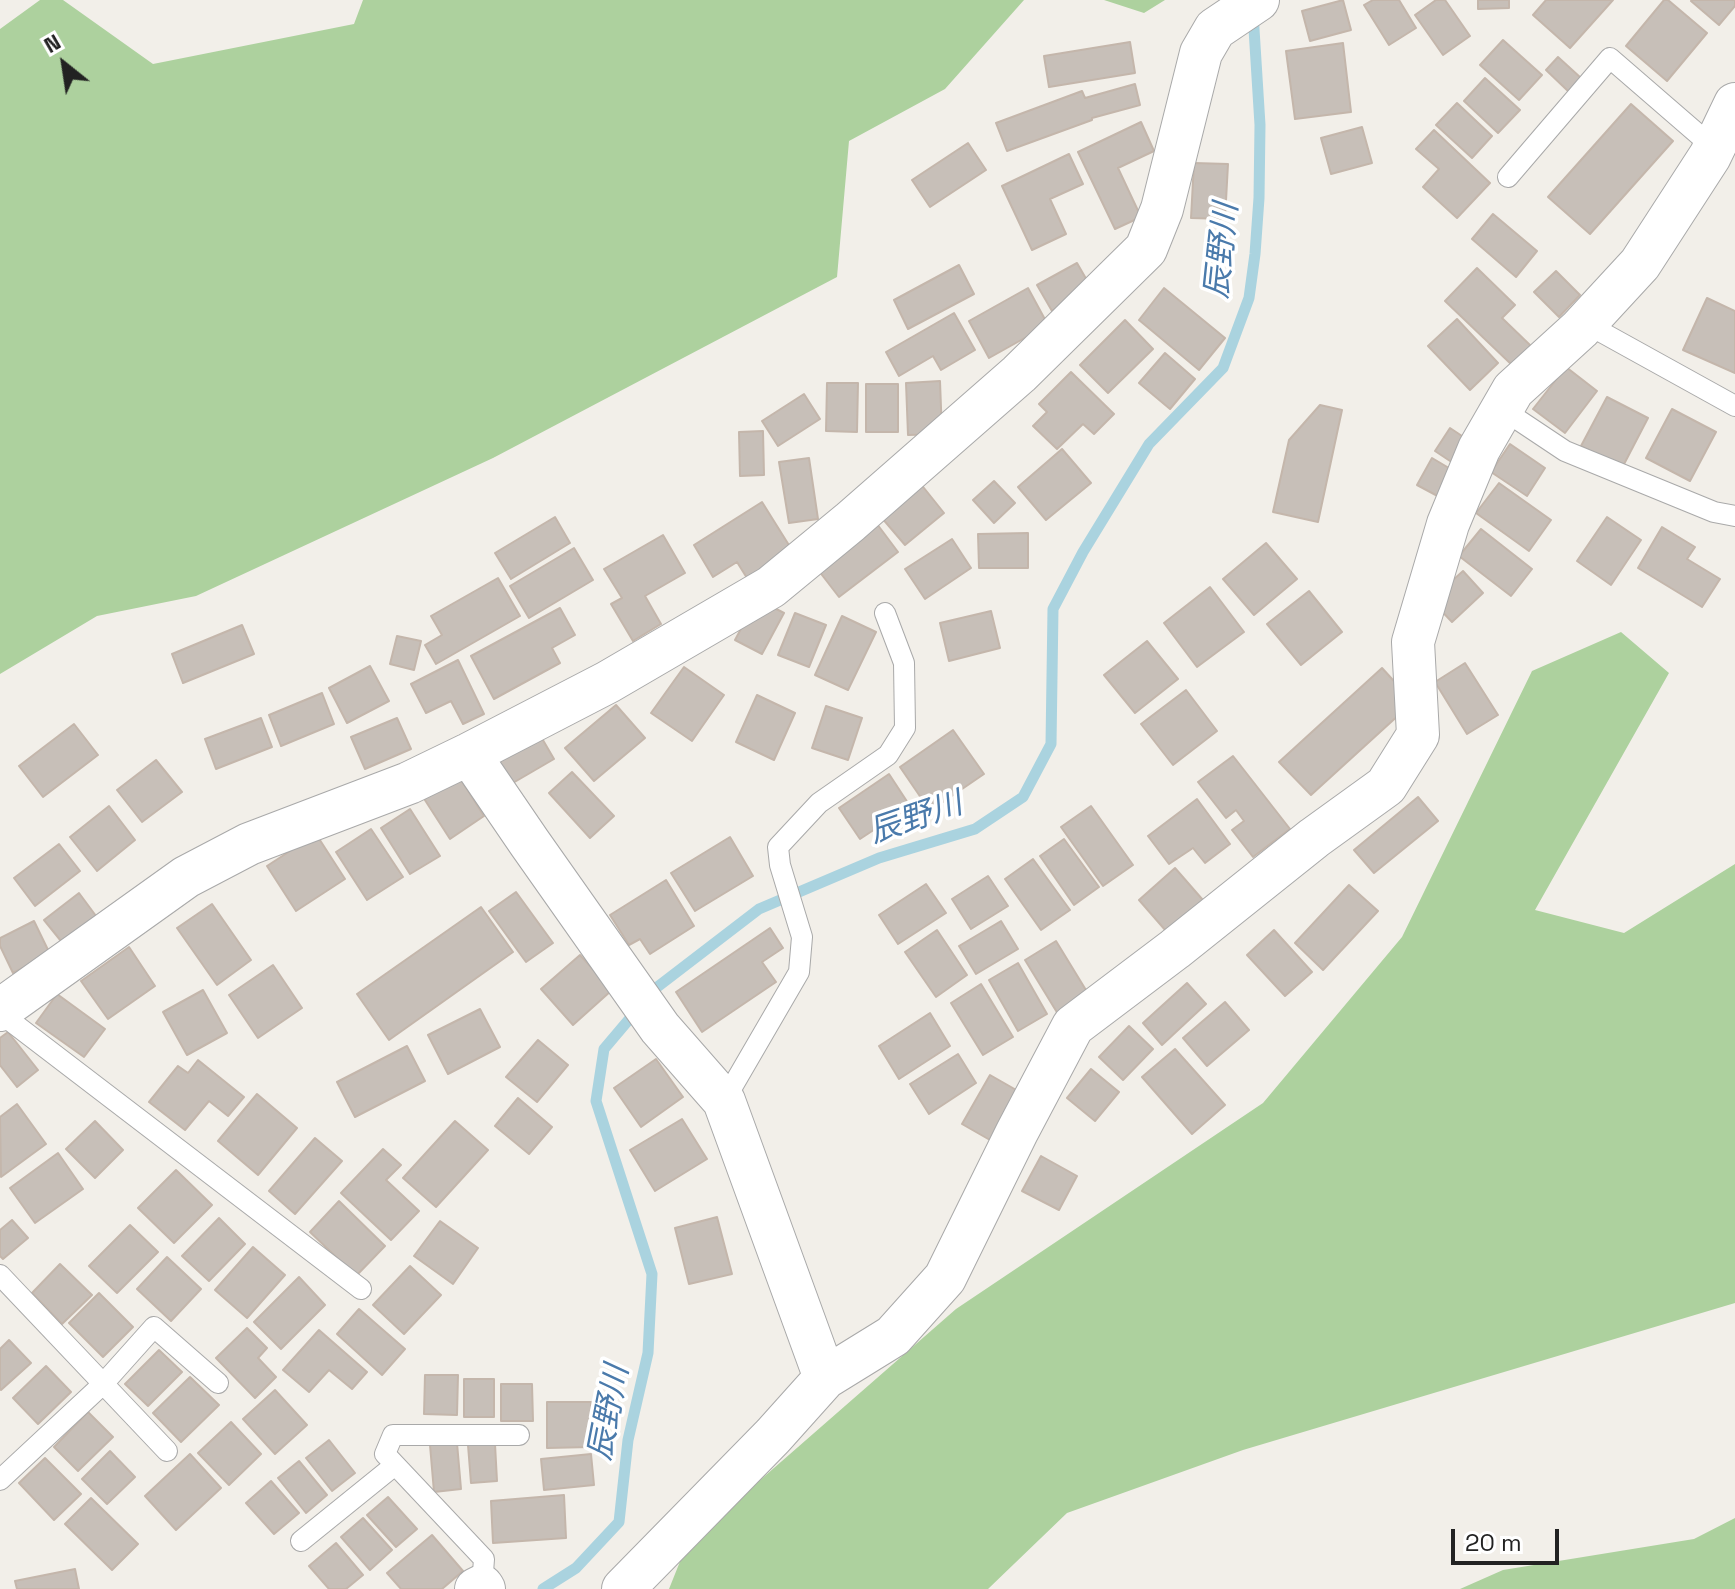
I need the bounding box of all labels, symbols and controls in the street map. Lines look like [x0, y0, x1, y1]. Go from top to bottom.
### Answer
north arrow [24, 24, 104, 104]
text: N [39, 27, 65, 59]
water label: 辰野川 [1199, 201, 1247, 301]
water label: 辰野川 [864, 785, 968, 853]
water label: 辰野川 [582, 1362, 638, 1464]
scale bar [1455, 1513, 1563, 1563]
text: 20 m [1465, 1527, 1522, 1558]

